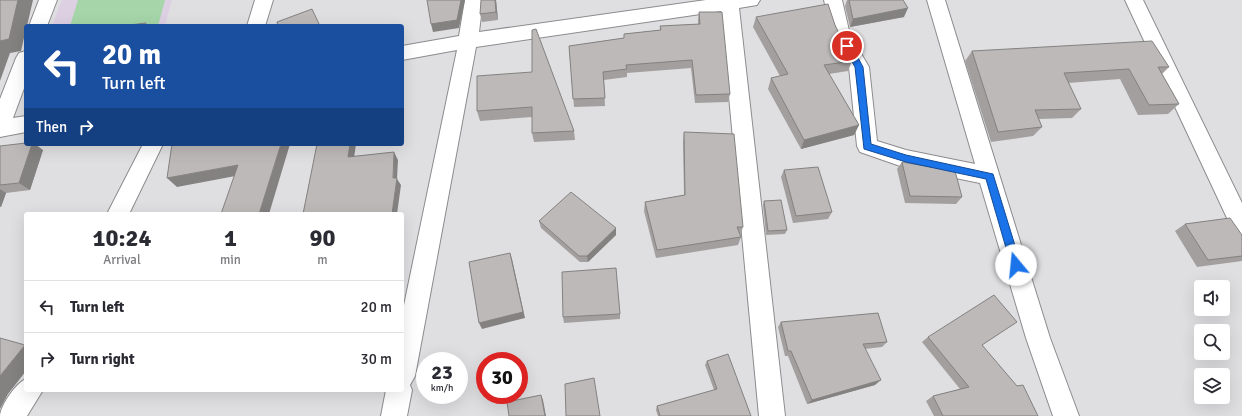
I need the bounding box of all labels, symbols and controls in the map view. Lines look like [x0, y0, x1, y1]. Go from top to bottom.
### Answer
pin [830, 29, 864, 63]
icon: arrive [836, 35, 858, 57]
text: 20 m [102, 38, 161, 72]
icon: left [36, 40, 88, 92]
text: Turn left [102, 72, 165, 94]
icon: right [75, 116, 97, 138]
text: Then [36, 118, 67, 136]
text: 10:24 [93, 223, 151, 253]
text: 1 [224, 223, 237, 253]
text: 90 [310, 223, 335, 253]
position arrow [995, 244, 1037, 286]
text: Arrival [103, 252, 141, 268]
text: min [220, 252, 241, 268]
text: m [317, 252, 328, 268]
map controls [1194, 280, 1230, 404]
button: sound [1194, 280, 1230, 316]
icon: left [36, 296, 58, 318]
text: Turn left [70, 298, 124, 316]
text: 20 m [361, 298, 392, 316]
button: search [1194, 324, 1230, 360]
icon: right [36, 348, 58, 370]
text: Turn right [70, 350, 135, 368]
text: 30 m [361, 350, 392, 368]
speed limit sign: 30 [476, 352, 528, 404]
text: 23 [431, 360, 453, 385]
button: layers [1194, 368, 1230, 404]
text: km/h [431, 382, 453, 394]

